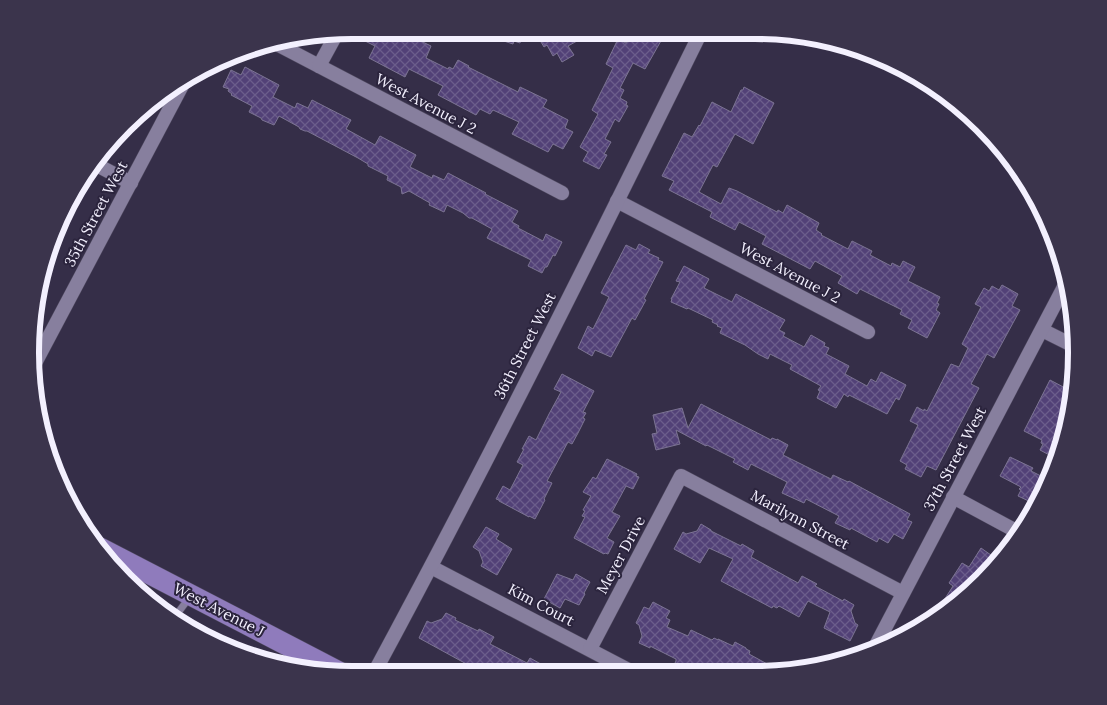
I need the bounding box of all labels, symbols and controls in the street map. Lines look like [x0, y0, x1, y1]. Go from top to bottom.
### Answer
street label: West Avenue J 2 [372, 69, 480, 138]
street label: 35th Street West [60, 158, 131, 270]
street label: West Avenue J 2 [736, 238, 844, 307]
street label: 36th Street West [489, 289, 560, 402]
street label: 37th Street West [919, 403, 990, 514]
street label: Marilynn Street [748, 486, 853, 554]
street label: Meyer Drive [592, 513, 649, 597]
street label: West Avenue J [171, 578, 268, 641]
street label: Kim Court [505, 579, 578, 630]

